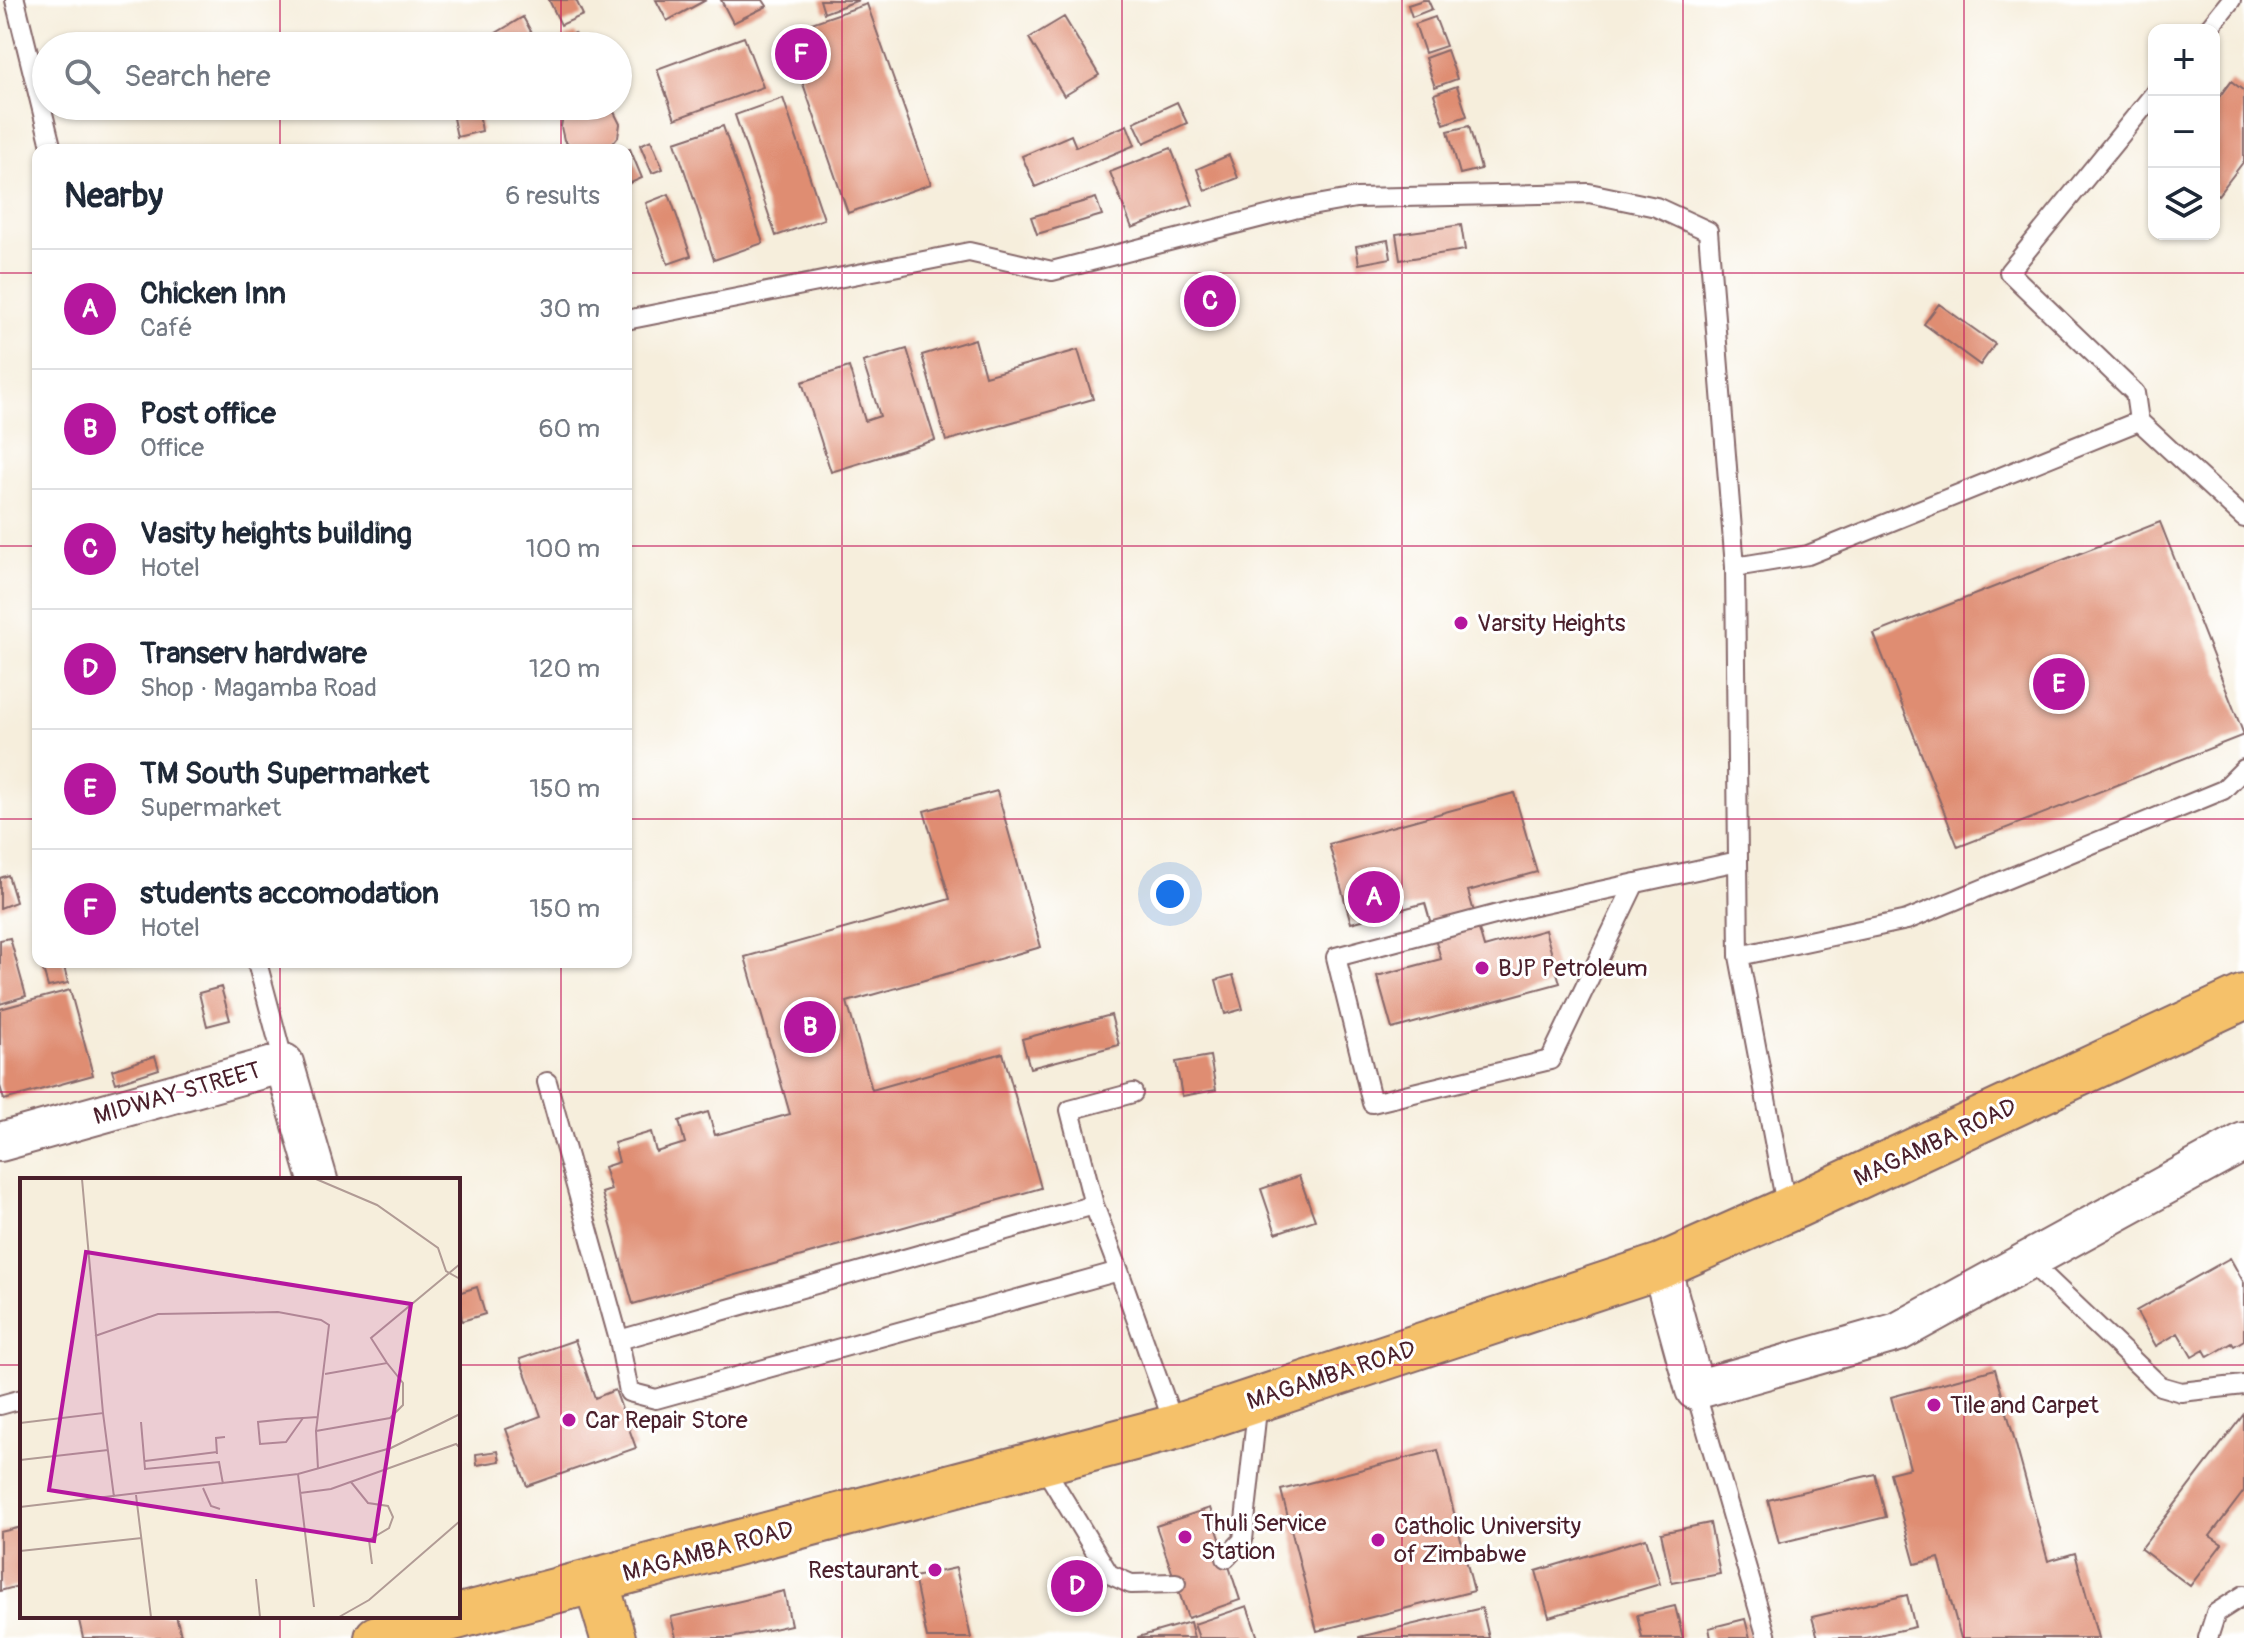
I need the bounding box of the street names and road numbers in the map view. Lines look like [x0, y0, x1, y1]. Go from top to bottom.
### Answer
street label: MIDWAY STREET [90, 1056, 264, 1131]
street label: MAGAMBA ROAD [1849, 1092, 2021, 1193]
street label: MAGAMBA ROAD [1243, 1335, 1419, 1416]
street label: MAGAMBA ROAD [619, 1515, 797, 1588]

